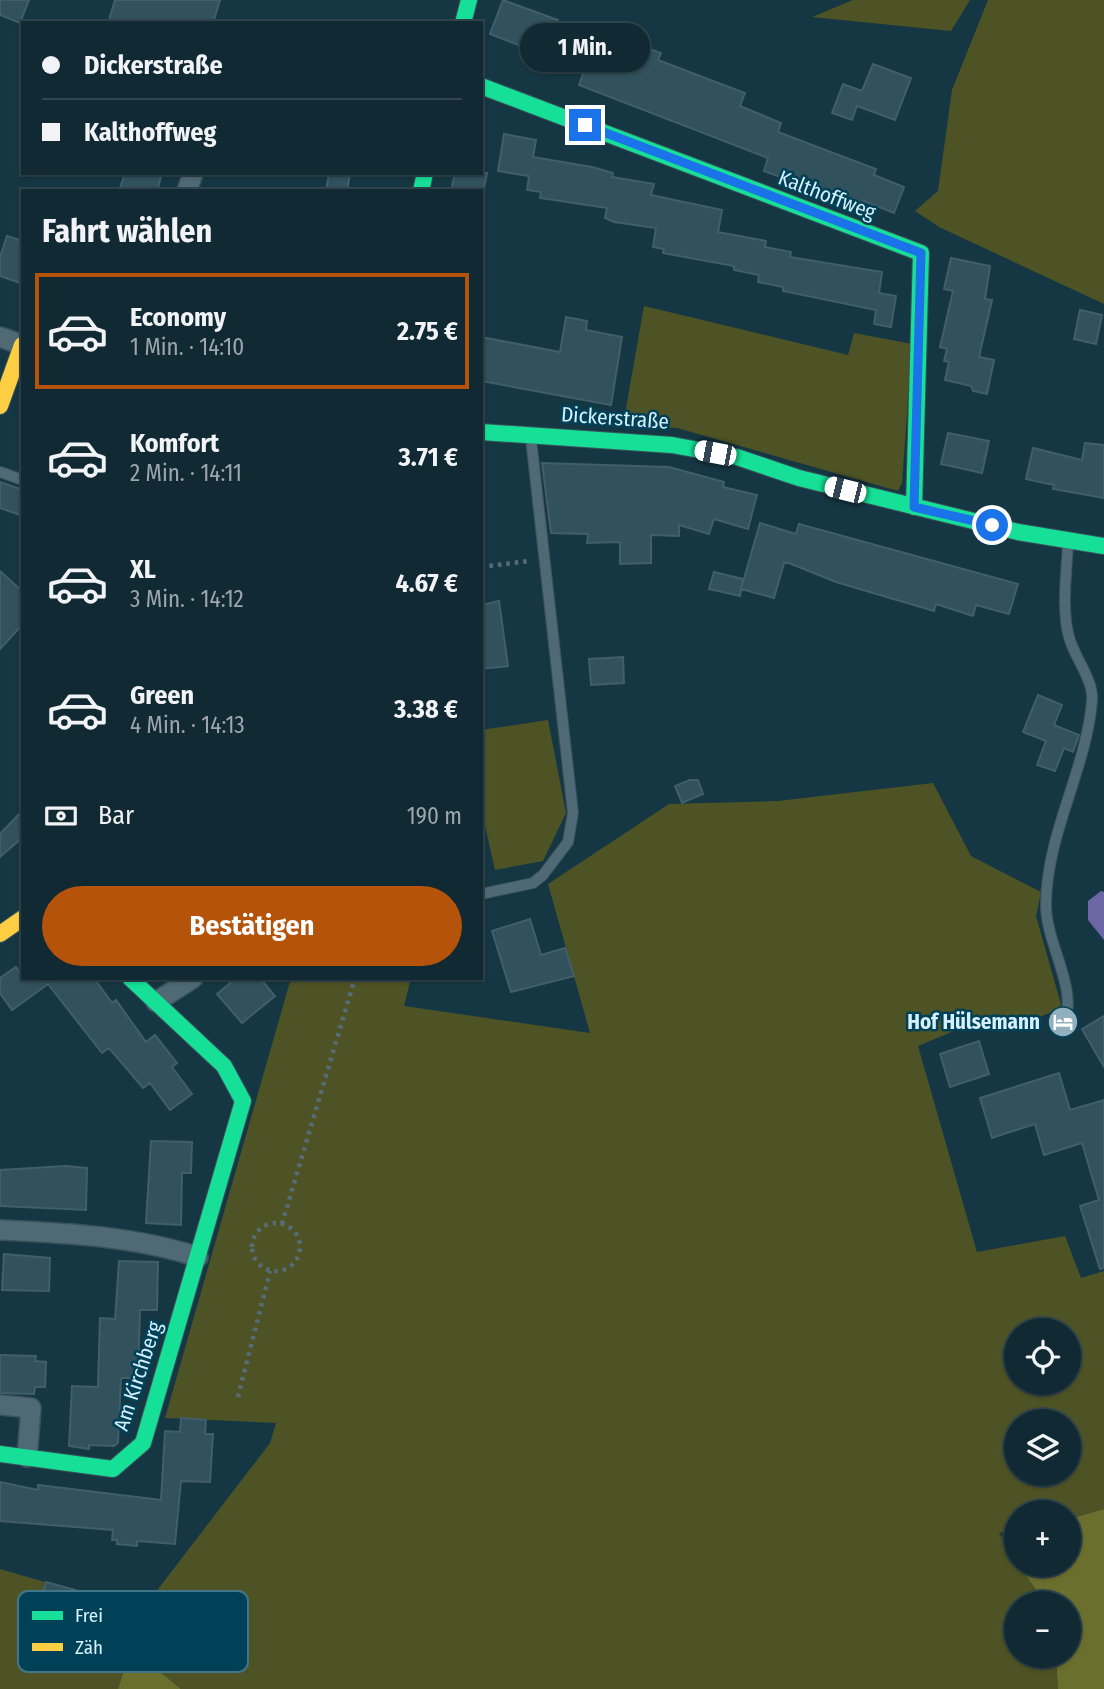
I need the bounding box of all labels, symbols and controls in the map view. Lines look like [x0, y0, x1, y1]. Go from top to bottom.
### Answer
callout: 1 Min. [520, 24, 650, 72]
text: 1 Min. [558, 33, 612, 61]
text: Dickerstraße [84, 50, 223, 81]
route end [569, 109, 601, 141]
text: Kalthoffweg [84, 117, 216, 148]
street label: Kalthoffweg [775, 165, 880, 226]
text: Fahrt wählen [42, 212, 212, 250]
icon: car [46, 300, 109, 363]
text: Economy [130, 302, 226, 333]
text: 2.75 € [397, 316, 458, 347]
text: 1 Min. · 14:10 [130, 333, 244, 361]
street label: Dickerstraße [560, 401, 670, 435]
icon: car [46, 426, 109, 489]
text: Komfort [130, 428, 219, 459]
car [693, 439, 738, 467]
text: 3.71 € [398, 442, 458, 473]
text: 2 Min. · 14:11 [130, 459, 242, 487]
car [823, 475, 868, 505]
route start [976, 509, 1008, 541]
icon: car [46, 552, 109, 615]
text: XL [130, 554, 156, 585]
text: 4.67 € [395, 568, 458, 599]
text: 3 Min. · 14:12 [130, 585, 244, 613]
icon: car [46, 678, 109, 741]
text: Green [130, 680, 194, 711]
text: 3.38 € [394, 694, 458, 725]
text: 4 Min. · 14:13 [130, 711, 245, 739]
icon: cash [42, 797, 80, 835]
text: Bar [98, 800, 134, 831]
text: 190 m [407, 802, 462, 830]
button: Bestätigen [42, 886, 462, 966]
hotel icon: Hof Hülsemann [1046, 1005, 1080, 1039]
place label: Hof Hülsemann [907, 1009, 1040, 1035]
street label: Am Kirchberg [108, 1318, 168, 1434]
map controls [1004, 1318, 1081, 1668]
button: locate [1004, 1318, 1081, 1395]
button: layers [1004, 1409, 1081, 1486]
button: + [1004, 1500, 1081, 1577]
legend [18, 1591, 248, 1672]
button: − [1004, 1591, 1081, 1668]
text: Frei [75, 1604, 103, 1627]
text: Zäh [75, 1636, 103, 1659]

